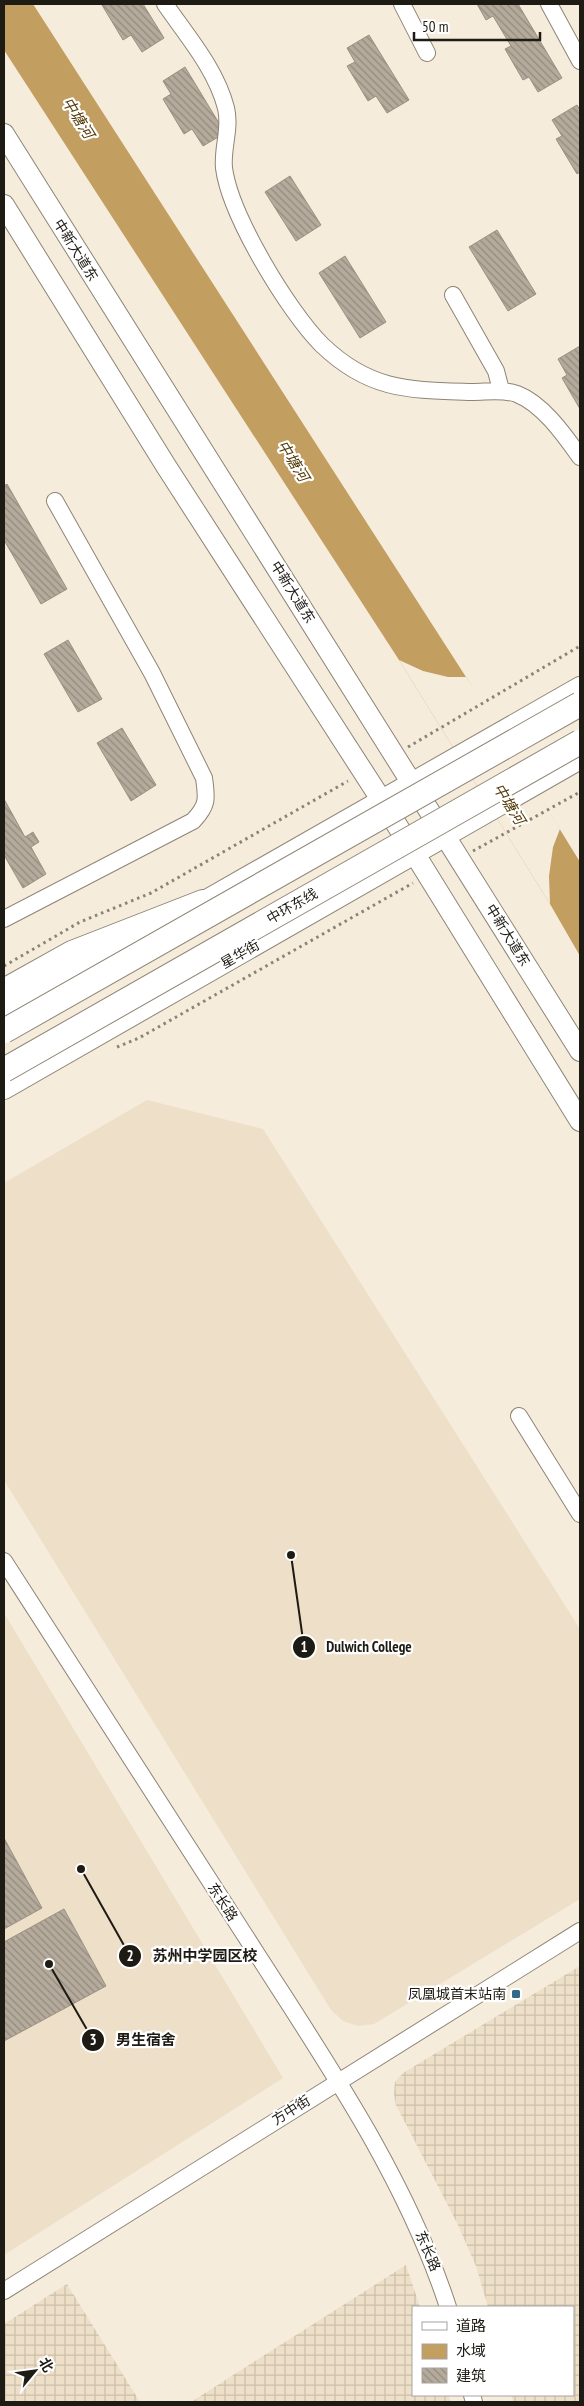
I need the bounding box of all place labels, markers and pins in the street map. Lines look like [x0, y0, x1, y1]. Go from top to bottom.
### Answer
callout: Dulwich College [291, 1632, 422, 1662]
callout: 苏州中学园区校 [118, 1941, 268, 1971]
place label: 凤凰城首末站南 [408, 1985, 506, 2003]
marker: 凤凰城首末站南 [510, 1988, 522, 2000]
callout: 男生宿舍 [81, 2025, 186, 2055]

